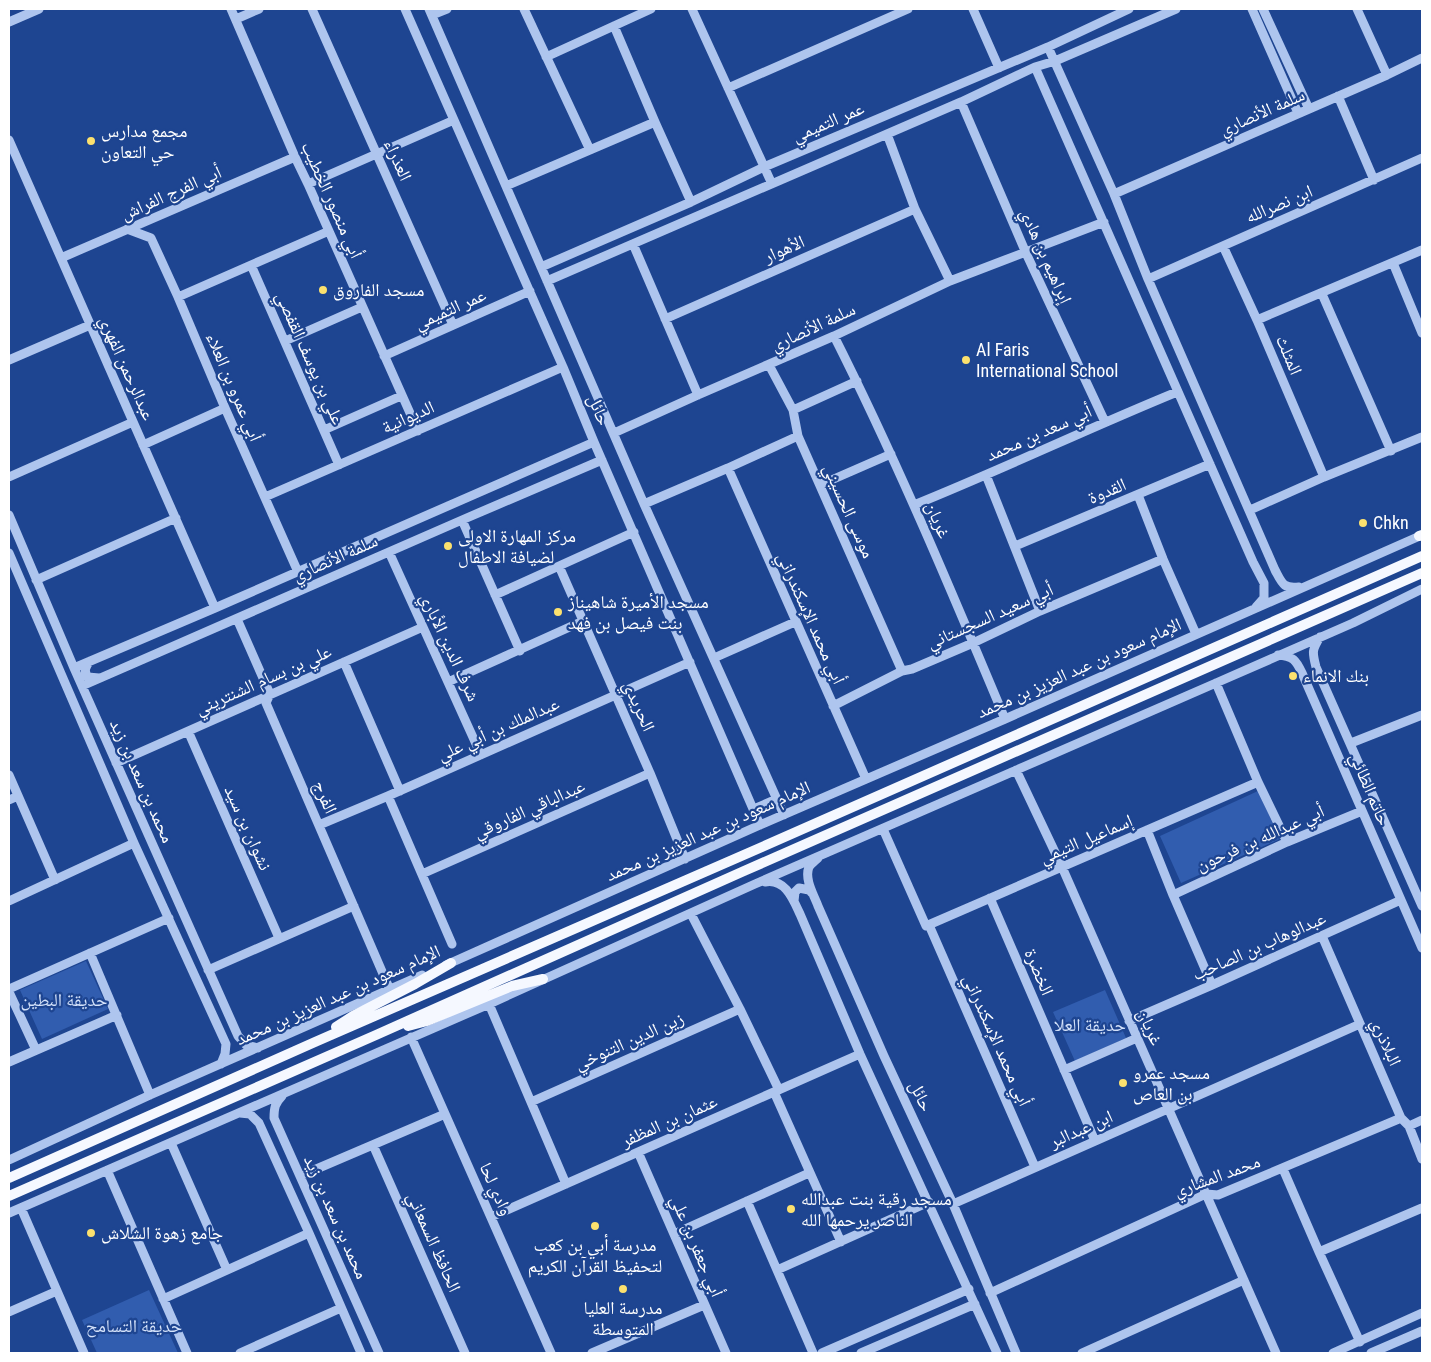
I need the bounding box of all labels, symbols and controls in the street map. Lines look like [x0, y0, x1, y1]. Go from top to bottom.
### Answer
street label: سلمة الأنصاري [1216, 83, 1310, 144]
street label: عمر التميمي [789, 97, 869, 150]
place label: مجمع مدارس حي التعاون [101, 120, 188, 167]
marker: مجمع مدارس حي التعاون [85, 135, 97, 147]
street label: العذراء [380, 136, 417, 184]
street label: أبي منصور الخطيب [293, 138, 368, 263]
street label: أبي الفرج الفراش [117, 161, 226, 228]
street label: ابن نصرالله [1242, 180, 1316, 228]
street label: إبراهيم بن هادي [1012, 205, 1077, 308]
street label: الأهوار [759, 230, 807, 267]
place label: مسجد الفاروق [333, 279, 424, 301]
street label: عمر التميمي [411, 283, 491, 338]
marker: مسجد الفاروق [317, 284, 329, 296]
street label: علي بن يوسف القفصي [268, 288, 349, 429]
street label: سلمة الأنصاري [767, 298, 860, 359]
street label: عبدالرحمن الفهري [91, 312, 160, 425]
street label: أبي عمرو بن العلاء [198, 329, 267, 446]
street label: المثلث [1272, 332, 1307, 378]
place label: Al Faris International School [976, 339, 1118, 381]
marker: Al Faris International School [960, 354, 972, 366]
street label: حائل [583, 391, 615, 429]
street label: الديوانية [378, 396, 437, 438]
street label: أبي سعد بن محمد [983, 400, 1097, 469]
street label: موسى الحسيني [815, 460, 880, 563]
street label: القدوة [1085, 473, 1129, 508]
street label: غريان [921, 498, 955, 542]
place label: Chkn [1373, 512, 1409, 533]
marker: Chkn [1357, 517, 1369, 529]
place label: مركز المهارة الاولى لضيافة الاطفال [458, 525, 576, 568]
street label: سلمة الأنصاري [289, 529, 383, 590]
marker: مركز المهارة الاولى لضيافة الاطفال [442, 540, 454, 552]
street label: أبي محمد الإسكندراني [769, 549, 850, 689]
street label: أبي سعيد السجستاني [923, 578, 1058, 657]
street label: شرف الدين الأباري [412, 589, 485, 706]
place label: مسجد الأميرة شاهيناز بنت فيصل بن فهد [567, 591, 709, 634]
marker: مسجد الأميرة شاهيناز بنت فيصل بن فهد [552, 606, 564, 618]
street label: الإمام سعود بن عبد العزيز بن محمد [973, 613, 1185, 724]
street label: علي بن بسام الشنتريني [191, 640, 336, 723]
place label: بنك الانماء [1303, 665, 1369, 687]
marker: بنك الانماء [1287, 670, 1299, 682]
street label: الحريدي [615, 677, 660, 736]
street label: عبدالملك بن أبي علي [433, 692, 564, 769]
street label: محمد بن سعد بن زيد [105, 716, 179, 846]
street label: حاتم الطائي [1342, 749, 1395, 830]
street label: عبدالباقي الفاروقي [470, 775, 590, 847]
street label: الإمام سعود بن عبد العزيز بن محمد [602, 776, 814, 887]
street label: الفرج [307, 777, 342, 817]
street label: نشوان بن سيد [219, 782, 277, 874]
street label: أبي عبدالله بن فرحون [1192, 800, 1329, 879]
street label: إسماعيل التيمي [1036, 809, 1137, 872]
street label: عبدالوهاب بن الصاحب [1189, 907, 1329, 985]
street label: الإمام سعود بن عبد العزيز بن محمد [232, 940, 444, 1051]
street label: الخضرة [1020, 945, 1059, 998]
street label: أبي محمد الإسكندراني [955, 971, 1036, 1111]
park label: حديقة البطين [20, 989, 108, 1011]
street label: غريان [1132, 1005, 1168, 1049]
street label: زين الدين التنوخي [571, 1007, 689, 1078]
park label: حديقة العلا [1054, 1014, 1126, 1035]
street label: البلاذري [1363, 1015, 1406, 1071]
place label: مسجد عمرو بن العاص [1133, 1062, 1210, 1105]
street label: حائل [904, 1077, 938, 1115]
marker: مسجد عمرو بن العاص [1117, 1077, 1129, 1089]
street label: عثمان بن المظفر [617, 1090, 721, 1152]
street label: ابن عبدالبر [1045, 1105, 1116, 1153]
street label: محمد المشاري [1171, 1150, 1264, 1205]
street label: محمد بن سعد بن زيد [299, 1152, 373, 1282]
street label: وادي لحا [471, 1159, 517, 1220]
place label: مسجد رقية بنت عبدالله الناصر يرحمها الله [801, 1188, 952, 1230]
street label: الحافظ السمعاني [399, 1189, 466, 1297]
street label: أبي جعفر بن علي [662, 1192, 728, 1302]
marker: مسجد رقية بنت عبدالله الناصر يرحمها الله [785, 1203, 797, 1215]
marker: مدرسة أبي بن كعب لتحفيظ القرآن الكريم [589, 1220, 601, 1232]
place label: جامع زهوة الشلاش [101, 1222, 223, 1245]
marker: جامع زهوة الشلاش [85, 1227, 97, 1239]
place label: مدرسة أبي بن كعب لتحفيظ القرآن الكريم [528, 1234, 662, 1278]
marker: مدرسة العليا المتوسطة [617, 1283, 629, 1295]
place label: مدرسة العليا المتوسطة [584, 1297, 662, 1339]
park label: حديقة التسامح [86, 1315, 182, 1338]

